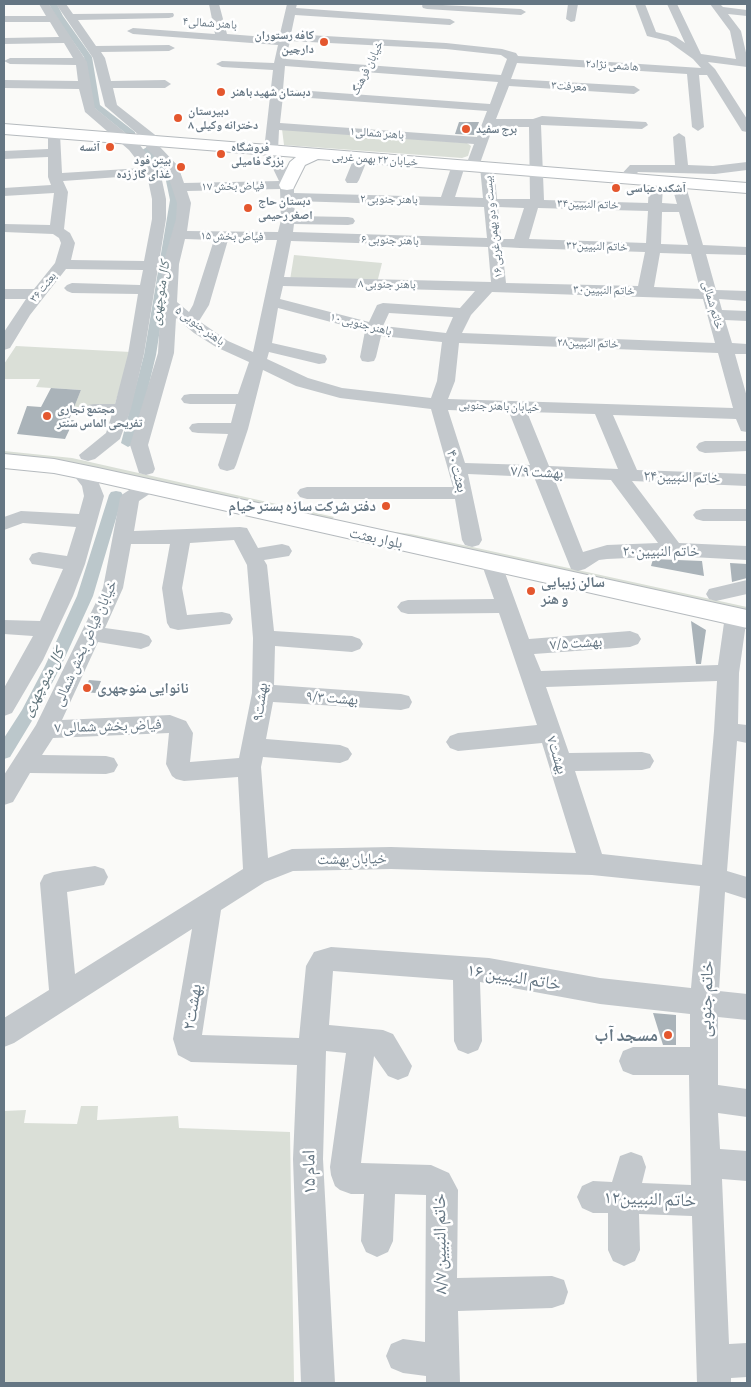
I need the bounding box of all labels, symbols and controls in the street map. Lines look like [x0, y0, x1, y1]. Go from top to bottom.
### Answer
street label: باهنر شمالی۴ [182, 14, 238, 32]
place label: کافه رستوران دارچین [255, 28, 314, 56]
marker: کافه رستوران دارچین [318, 36, 330, 48]
street label: خیابان فرهنگ [348, 38, 386, 98]
street label: هاشمی نژاد۲ [585, 56, 639, 74]
street label: معرفت۳ [551, 78, 587, 94]
place label: دبستان شهید باهنر [231, 85, 311, 99]
marker: دبستان شهید باهنر [215, 86, 227, 98]
place label: دبیرستان دخترانه وکیلی ۸ [188, 104, 258, 132]
marker: دبیرستان دخترانه وکیلی ۸ [172, 112, 184, 124]
place label: برج سفید [476, 122, 517, 136]
marker: برج سفید [460, 123, 472, 135]
street label: باهنر شمالی۱ [349, 124, 405, 142]
place label: آنسه [79, 140, 100, 154]
place label: فروشگاه بزرگ فامیلی [231, 140, 284, 168]
marker: آنسه [104, 141, 116, 153]
marker: فروشگاه بزرگ فامیلی [215, 148, 227, 160]
street label: خیابان ۲۲ بهمن غربی [331, 149, 419, 169]
place label: بیتن فود غذای گاز زده [117, 153, 171, 181]
marker: بیتن فود غذای گاز زده [175, 161, 187, 173]
street label: بیست و دو بهمن غربی ۱۶ [480, 175, 506, 279]
street label: فیاض بخش ۱۷ [201, 178, 265, 194]
place label: آشکده عباسی [626, 181, 686, 195]
marker: آشکده عباسی [610, 182, 622, 194]
street label: باهنر جنوبی ۲ [360, 191, 418, 207]
place label: دبستان حاج اصغر رحیمی [258, 194, 313, 222]
street label: خاتم النبیین۳۴ [557, 196, 619, 212]
marker: دبستان حاج اصغر رحیمی [242, 202, 254, 214]
street label: فیاض بخش ۱۵ [200, 228, 264, 244]
street label: باهنر جنوبی ۶ [361, 232, 419, 248]
street label: خاتم النبیین۳۲ [566, 238, 628, 254]
water label: کال منوچهری [147, 260, 173, 326]
street label: بعثت ۳۶ [26, 269, 60, 305]
street label: باهنر جنوبی ۸ [358, 276, 416, 292]
street label: خاتم شمالی [699, 279, 727, 331]
street label: خاتم النبیین۳۰ [573, 282, 635, 298]
street label: باهنر جنوبی ۵ [172, 303, 228, 349]
street label: باهنر جنوبی ۱۰ [329, 309, 393, 339]
street label: خاتم النبیین۲۸ [557, 335, 619, 351]
street label: خیابان باهنر جنوبی [458, 397, 540, 415]
place label: مجتمع تجاری تفریحی الماس سنتر [57, 402, 142, 430]
marker: مجتمع تجاری تفریحی الماس سنتر [41, 410, 53, 422]
street label: بعثت ۴۰ [443, 448, 471, 494]
street label: بهشت ۷/۹ [510, 462, 564, 482]
street label: خاتم النبیین۲۴ [643, 467, 721, 487]
place label: دفتر شرکت سازه بستر خیام [228, 497, 376, 515]
marker: دفتر شرکت سازه بستر خیام [380, 500, 392, 512]
street label: بلوار بعثت [348, 524, 404, 552]
street label: خاتم النبیین۲۰ [622, 542, 700, 560]
place label: سالن زیبایی و هنر [541, 573, 605, 608]
street label: خیابان فیاض بخش شمالی [49, 577, 121, 709]
marker: سالن زیبایی و هنر [525, 585, 537, 597]
street label: بهشت ۷/۵ [549, 632, 603, 654]
water label: کال منوچهری [17, 645, 69, 719]
place label: نانوایی منوچهری [97, 679, 189, 697]
marker: نانوایی منوچهری [81, 682, 93, 694]
street label: بهشت۹ [248, 682, 272, 722]
street label: بهشت ۹/۳ [305, 687, 359, 709]
street label: فیاض بخش شمالی ۷ [54, 715, 162, 737]
street label: بهشت۷ [543, 734, 571, 776]
street label: خیابان بهشت [317, 849, 387, 869]
street label: خاتم النبیین ۱۶ [465, 959, 563, 995]
street label: خاتم جنوبی [694, 960, 718, 1038]
street label: بهشت۲ [178, 982, 206, 1032]
place label: مسجد آب [594, 1024, 658, 1046]
marker: مسجد آب [662, 1029, 674, 1041]
street label: امام ۱۵ [298, 1150, 320, 1194]
street label: خاتم النبیین۱۲ [603, 1187, 697, 1211]
street label: خاتم النبیین ۸/۷ [428, 1193, 452, 1295]

